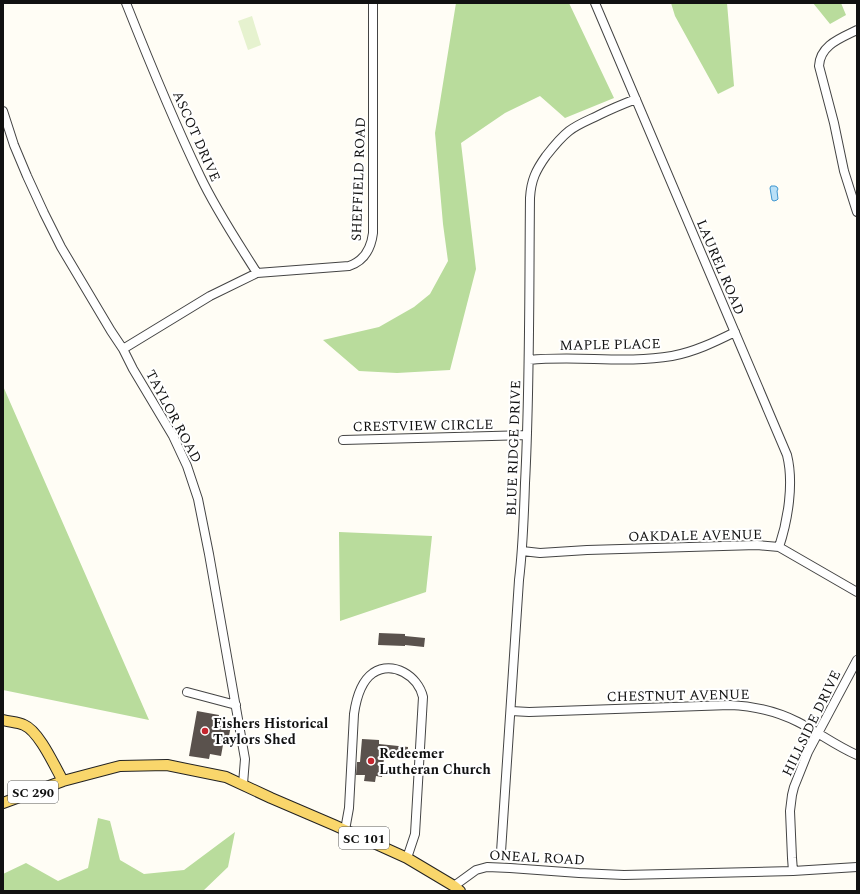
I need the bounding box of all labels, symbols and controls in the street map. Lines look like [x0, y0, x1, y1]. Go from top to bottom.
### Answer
street label: ASCOT DRIVE [167, 87, 226, 185]
street label: SHEFFIELD ROAD [346, 117, 371, 241]
street label: LAUREL ROAD [691, 216, 750, 318]
street label: MAPLE PLACE [559, 333, 661, 356]
street label: TAYLOR ROAD [140, 366, 207, 467]
street label: BLUE RIDGE DRIVE [501, 380, 526, 516]
street label: CRESTVIEW CIRCLE [353, 414, 493, 437]
street label: OAKDALE AVENUE [628, 524, 762, 547]
street label: HILLSIDE DRIVE [777, 667, 846, 780]
street label: CHESTNUT AVENUE [606, 684, 750, 707]
place label: Fishers Historical Taylors Shed [213, 713, 329, 750]
marker: Fishers Historical Taylors Shed [200, 726, 210, 736]
place label: Redeemer Lutheran Church [379, 743, 491, 780]
marker: Redeemer Lutheran Church [366, 756, 376, 766]
road number: SC 290 [8, 781, 58, 803]
road number: SC 101 [339, 827, 389, 849]
street label: ONEAL ROAD [489, 845, 585, 870]

